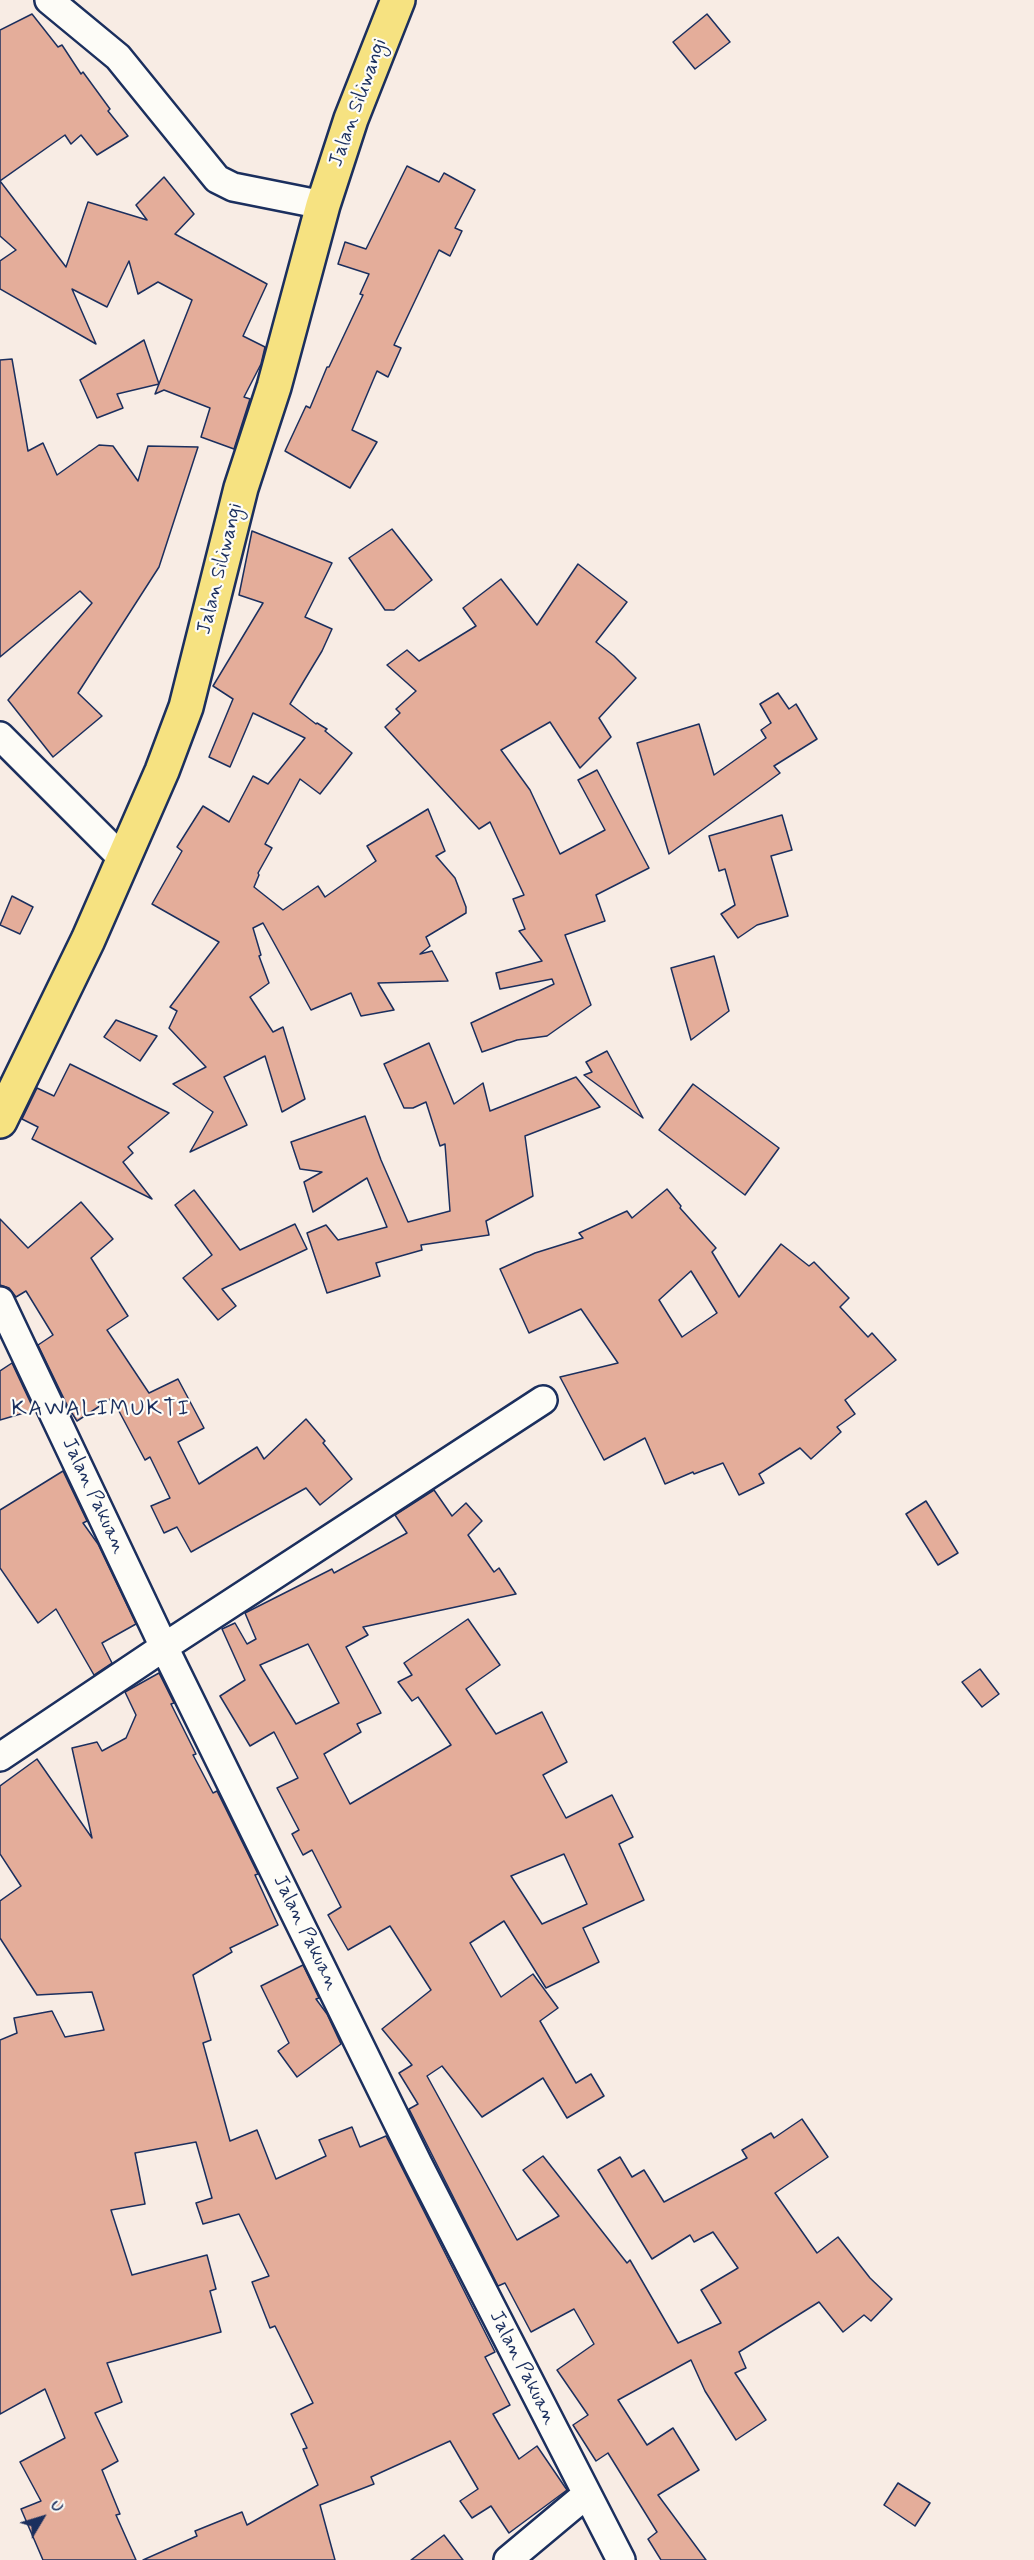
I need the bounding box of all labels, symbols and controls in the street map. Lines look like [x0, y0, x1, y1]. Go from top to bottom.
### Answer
street label: Jalan Siliwangi [325, 36, 393, 170]
street label: Jalan Siliwangi [193, 501, 249, 637]
district label: KAWALIMUKTI [14, 1397, 188, 1423]
street label: Jalan Pakuan [56, 1434, 130, 1558]
street label: Jalan Pakuan [267, 1872, 343, 1994]
street label: Jalan Pakuan [483, 2307, 561, 2429]
north arrow [12, 2488, 72, 2548]
text: U [45, 2496, 68, 2517]

